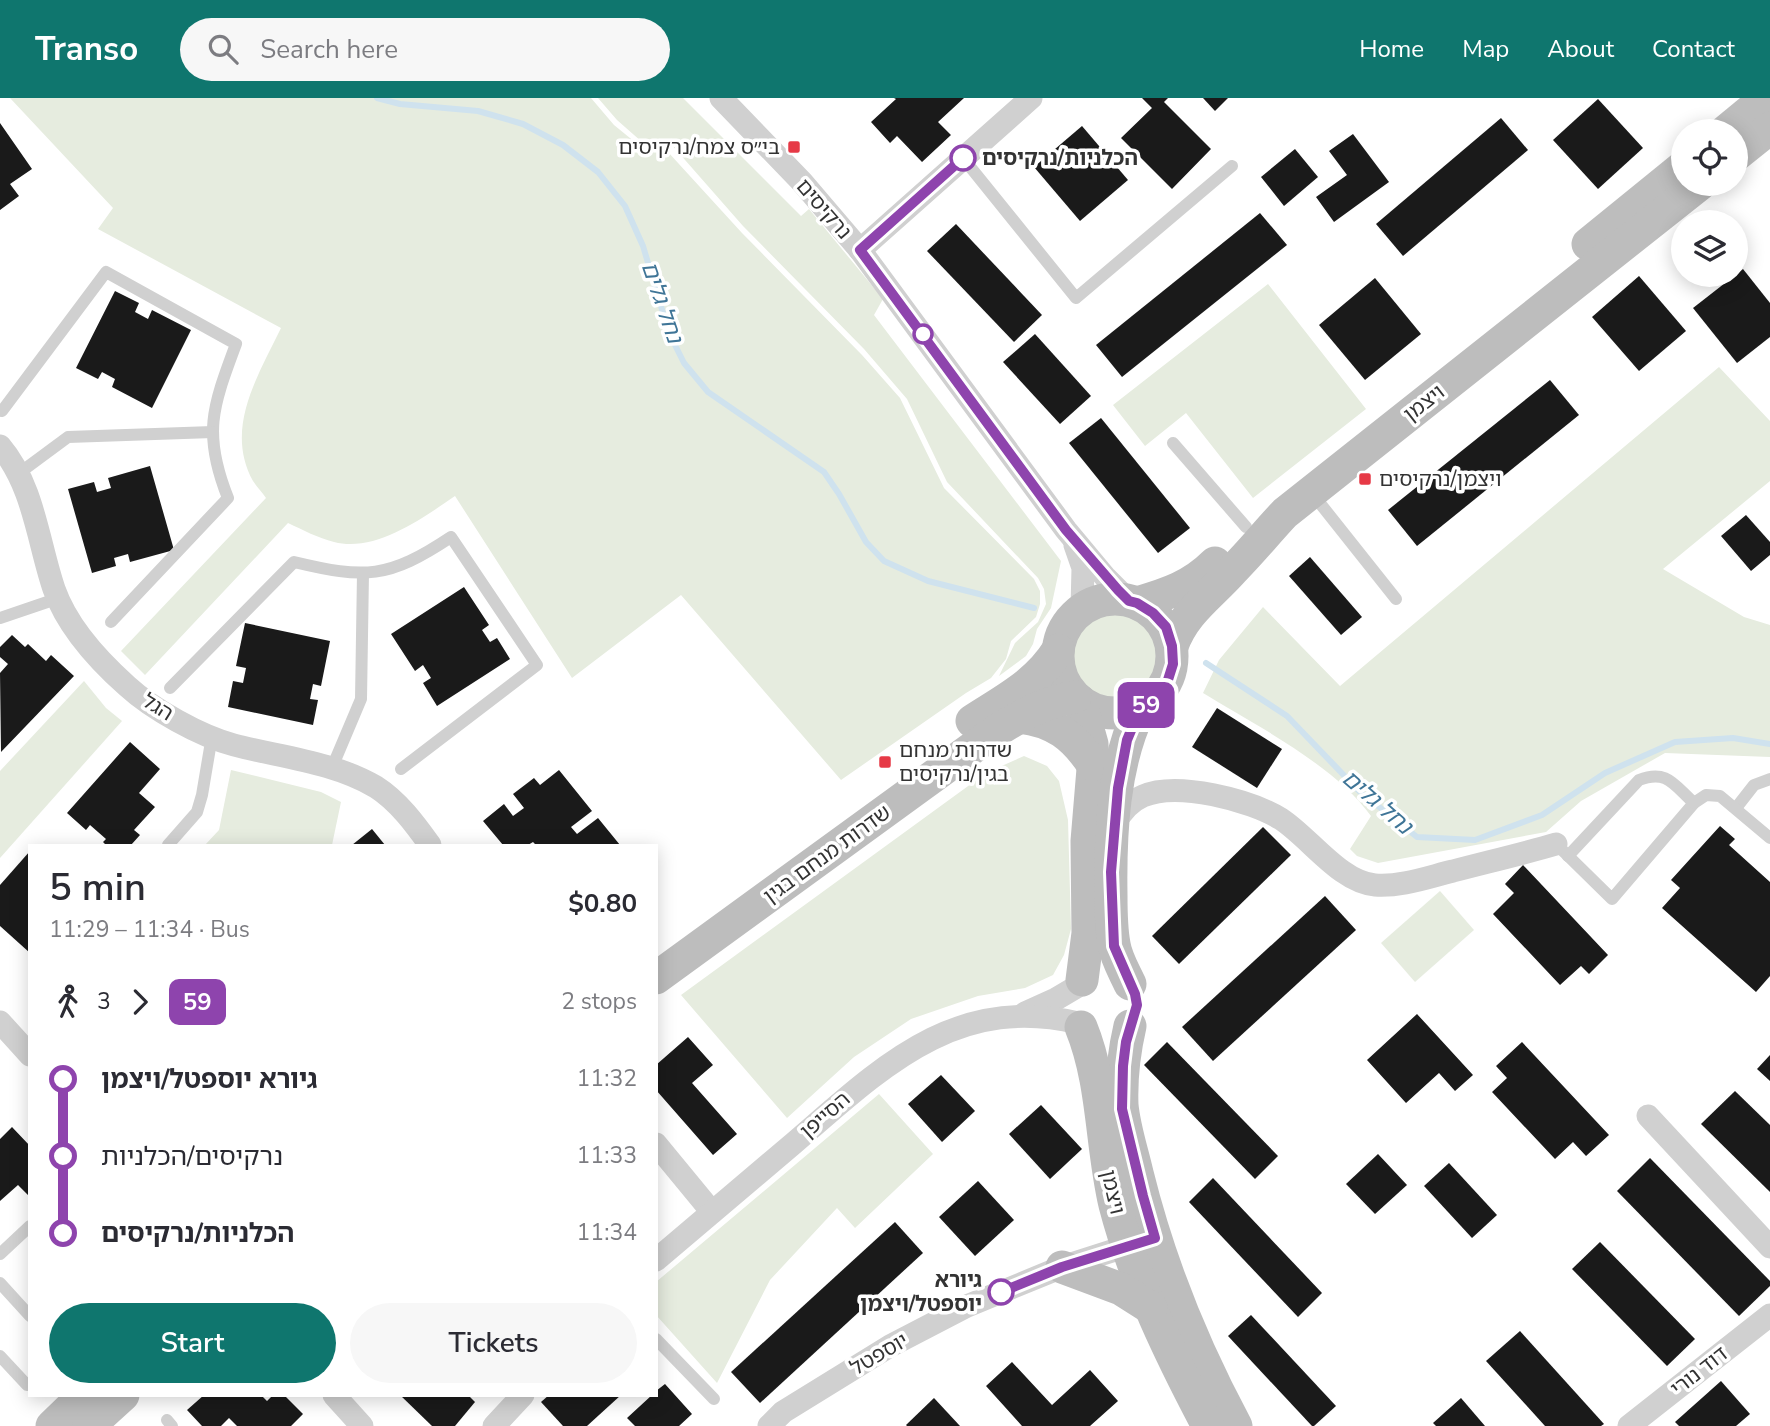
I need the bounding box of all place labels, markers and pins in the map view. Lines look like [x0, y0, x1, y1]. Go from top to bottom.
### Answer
place label: בי״ס צמח/נרקיסים [618, 133, 780, 161]
marker: בי״ס צמח/נרקיסים [786, 139, 802, 155]
place label: הכלניות/נרקיסים [982, 144, 1138, 172]
marker: הכלניות/נרקיסים [950, 145, 976, 171]
unlabelled marker [913, 324, 933, 344]
place label: ויצמן/נרקיסים [1379, 465, 1501, 493]
marker: ויצמן/נרקיסים [1357, 471, 1373, 487]
place label: שדרות מנחם בגין/נרקיסים [899, 736, 1012, 788]
marker: שדרות מנחם בגין/נרקיסים [877, 754, 893, 770]
place label: גיורא יוספטל/ויצמן [860, 1266, 982, 1318]
marker: גיורא יוספטל/ויצמן [988, 1279, 1014, 1305]

